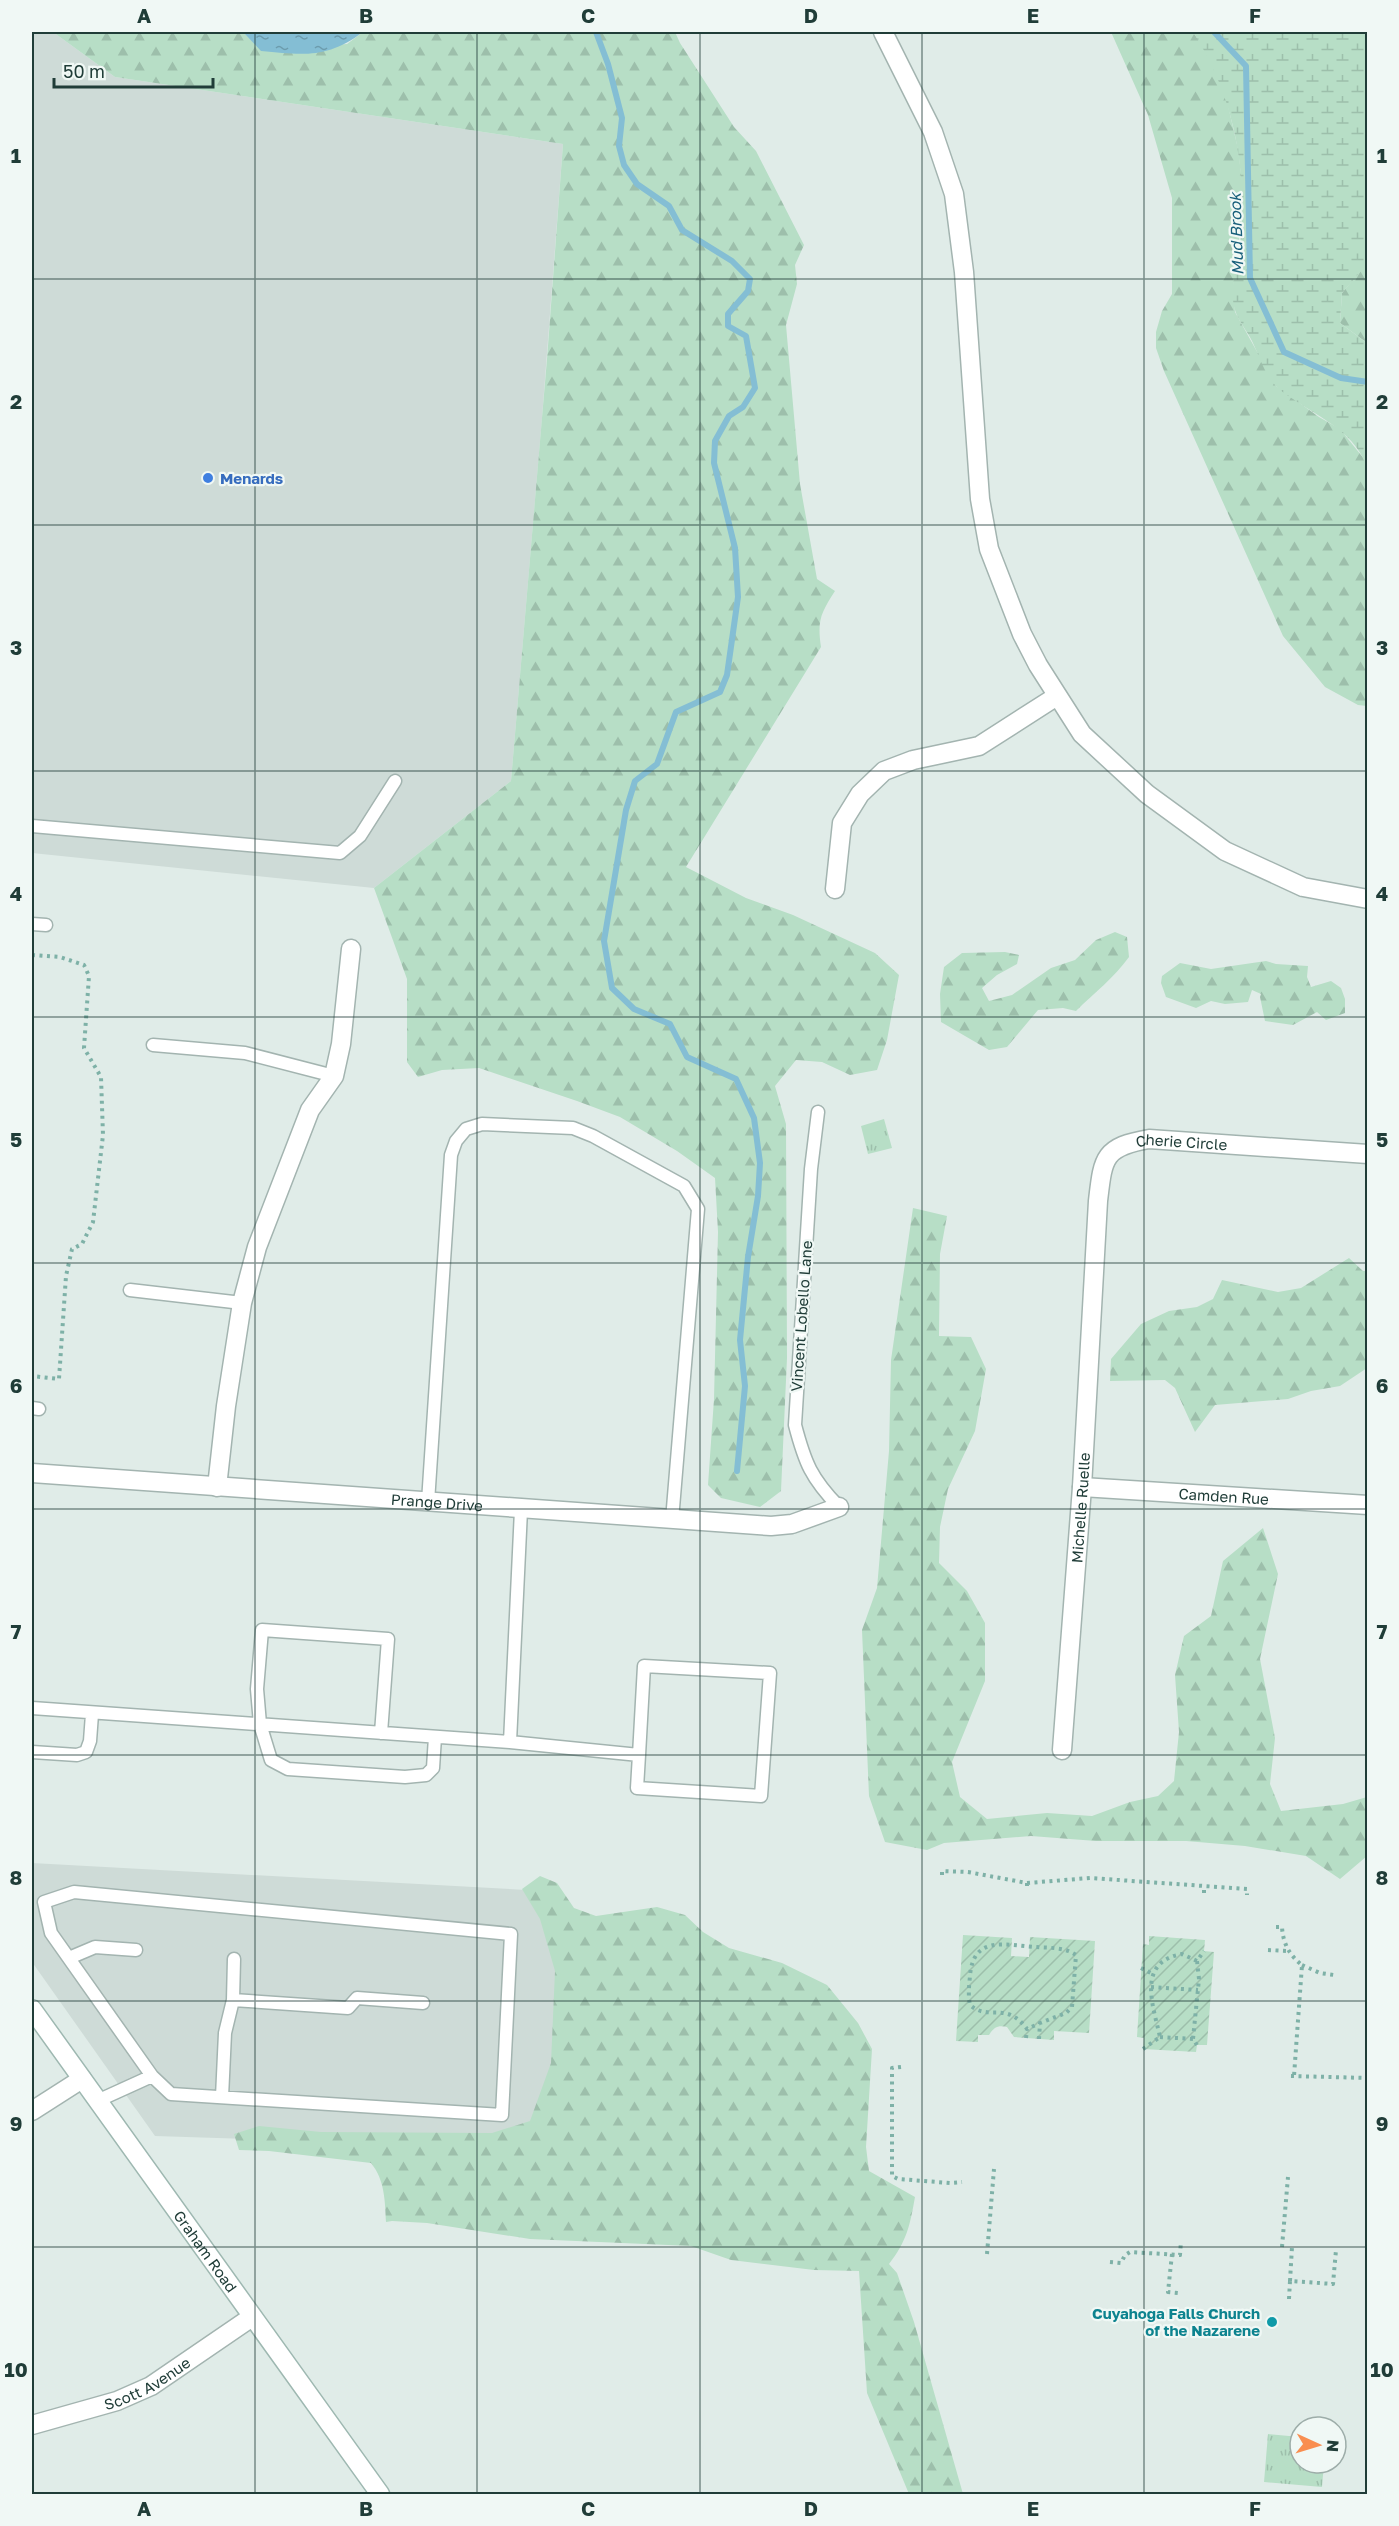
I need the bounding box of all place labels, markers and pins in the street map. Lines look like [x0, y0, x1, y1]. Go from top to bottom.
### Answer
place label: Menards [220, 469, 283, 487]
marker: Menards [201, 471, 215, 485]
place label: Cuyahoga Falls Church of the Nazarene [1092, 2304, 1260, 2339]
marker: Cuyahoga Falls Church of the Nazarene [1265, 2315, 1279, 2329]

